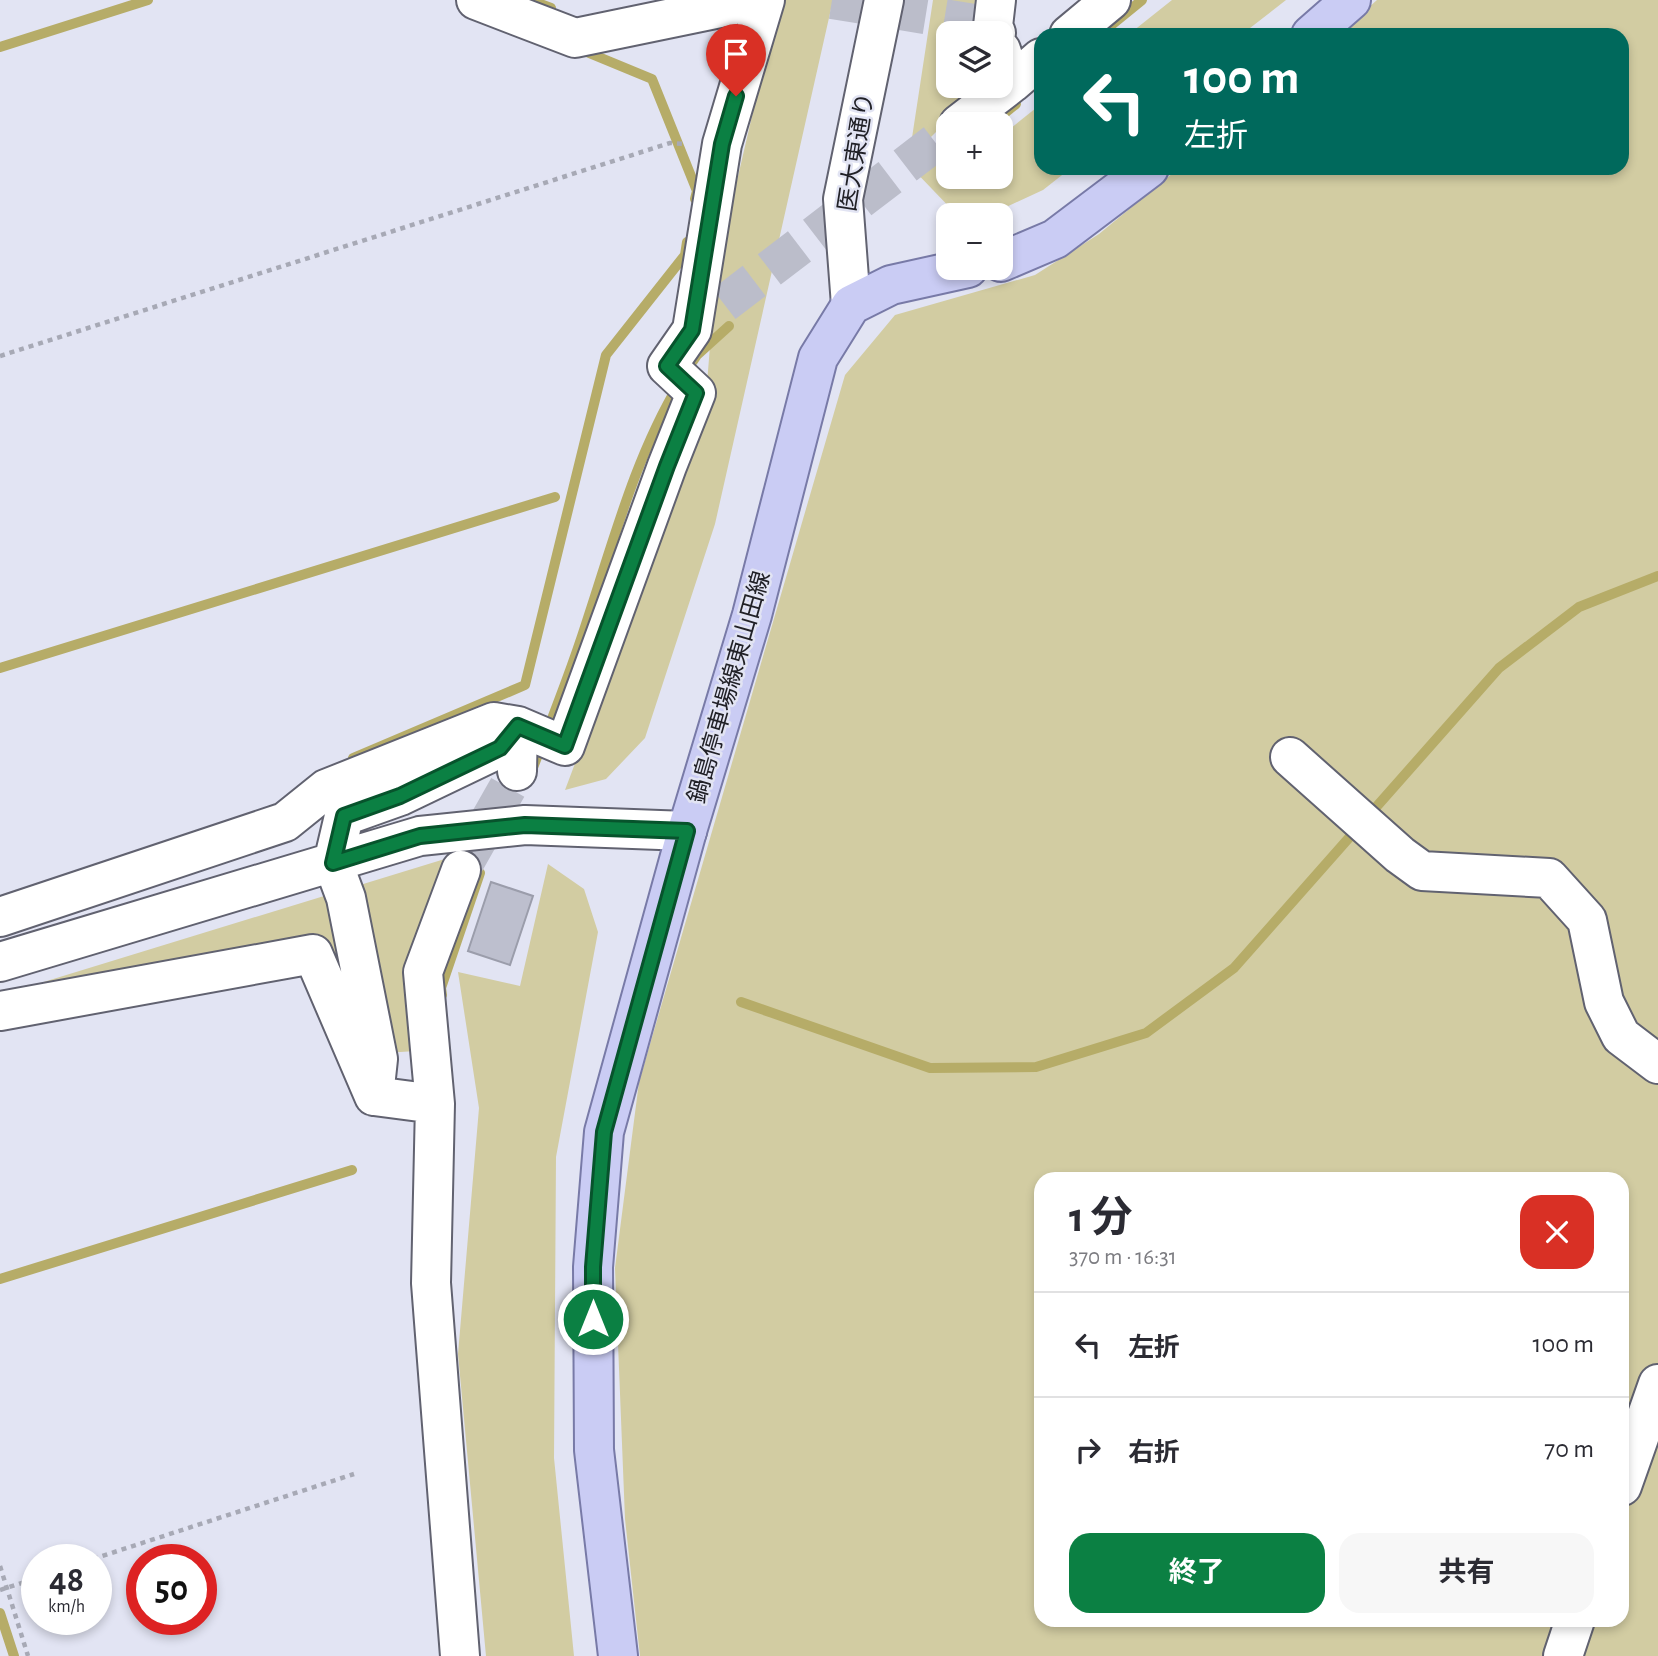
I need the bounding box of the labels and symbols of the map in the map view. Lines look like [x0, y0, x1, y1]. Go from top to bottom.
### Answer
pin [706, 24, 766, 96]
street label: 医大東通り [834, 91, 878, 213]
street label: 鍋島停車場線東山田線 [683, 568, 775, 806]
position arrow [556, 1282, 630, 1356]
speed limit sign: 50 [126, 1544, 217, 1635]

